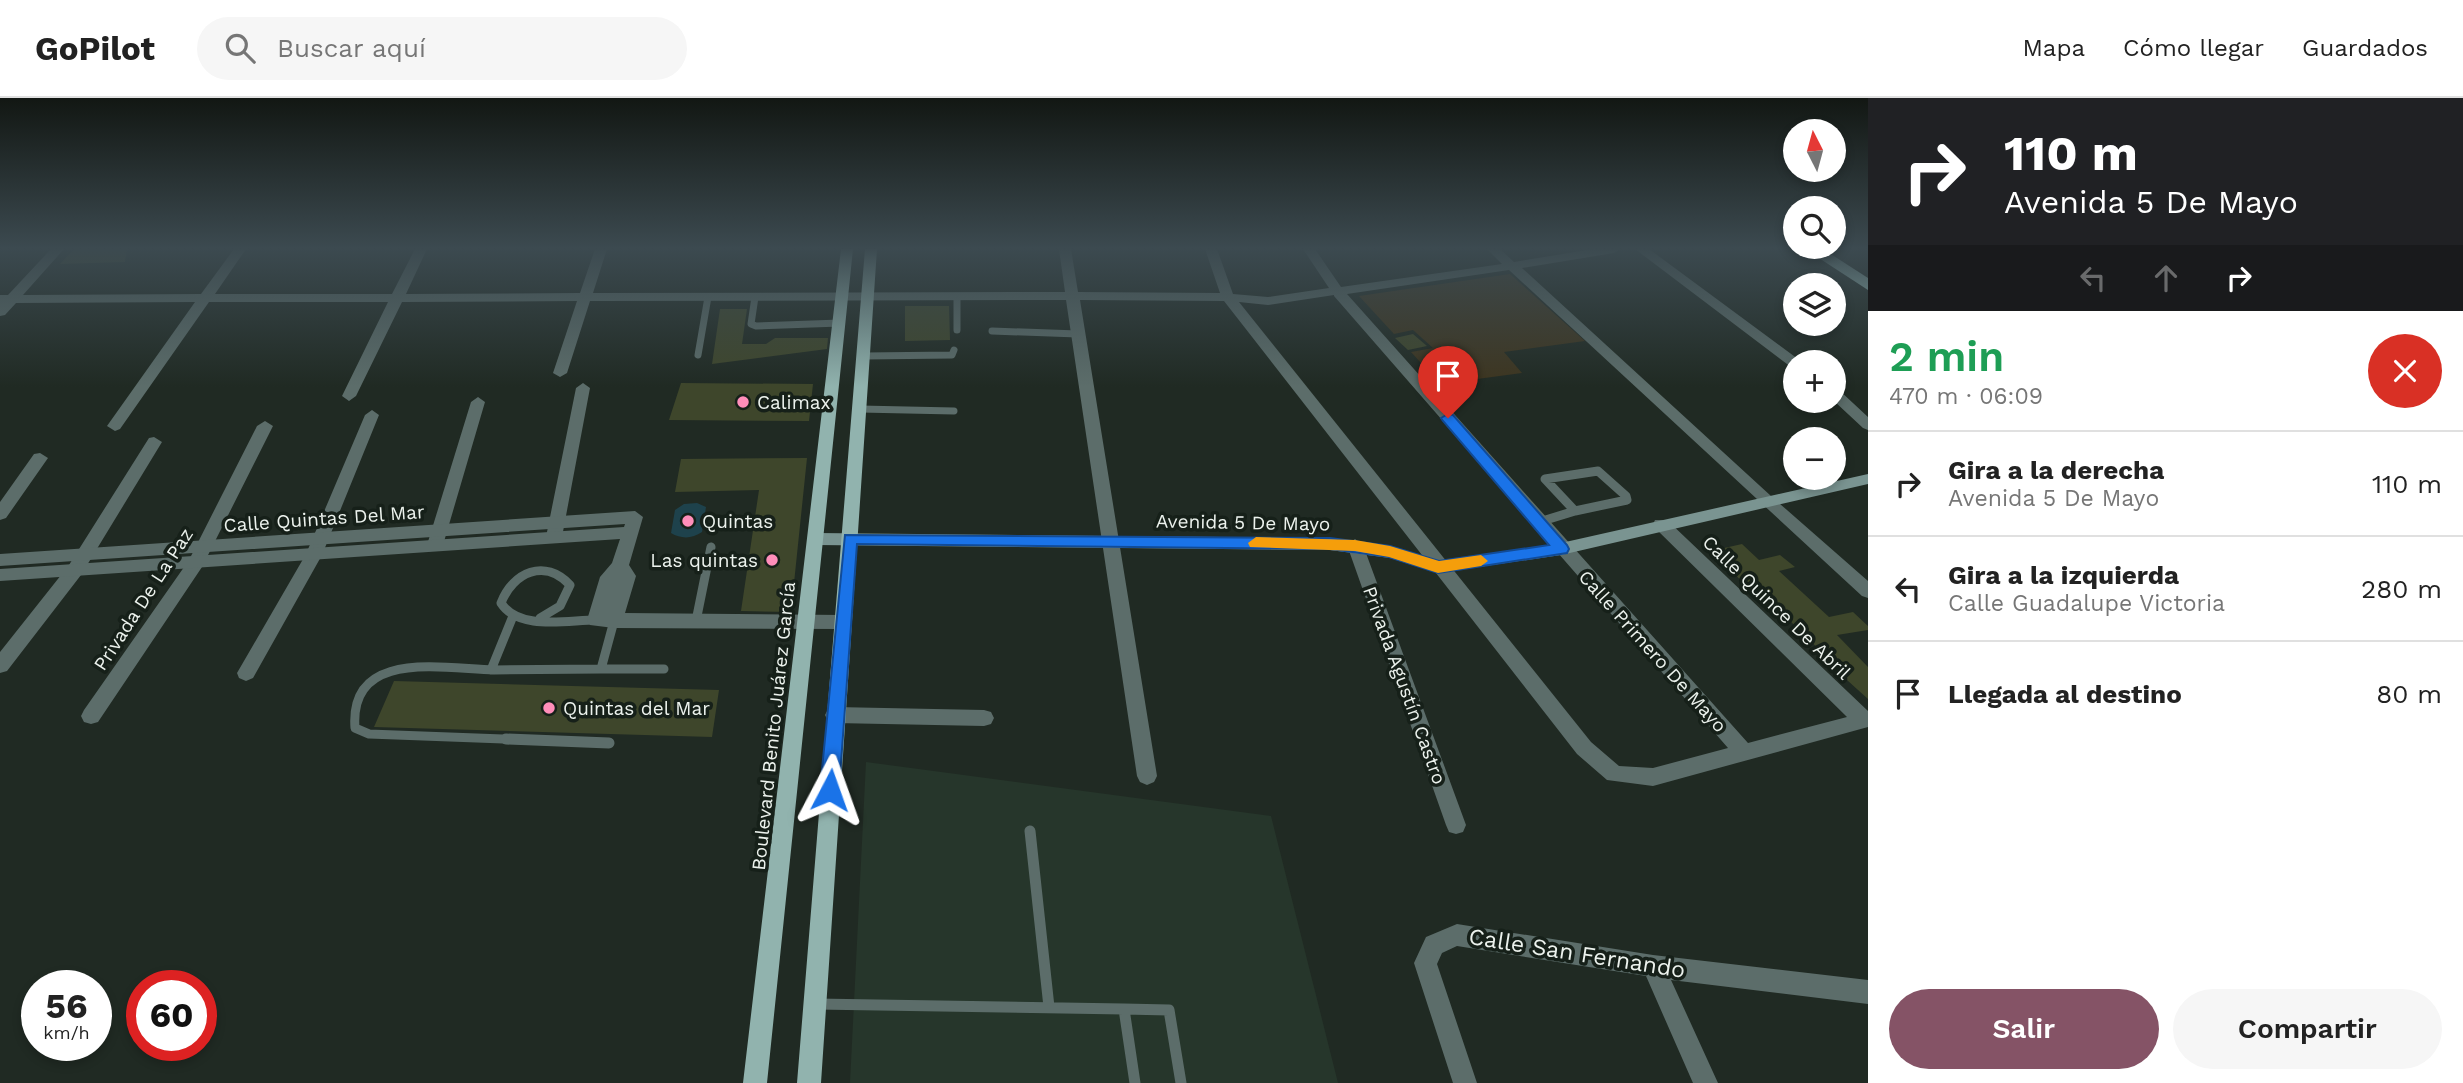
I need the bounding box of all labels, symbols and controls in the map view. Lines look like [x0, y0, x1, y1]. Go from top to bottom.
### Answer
search box [197, 17, 687, 80]
text: GoPilot [35, 29, 155, 68]
icon: search [221, 29, 259, 67]
text: Buscar aquí [277, 33, 426, 63]
text: Mapa [2023, 34, 2085, 62]
text: Cómo llegar [2123, 34, 2264, 62]
text: Guardados [2302, 34, 2428, 62]
north arrow [1783, 119, 1846, 182]
map controls [1783, 119, 1846, 490]
text: 110 m [2004, 124, 2138, 182]
icon: right [1889, 126, 1980, 217]
text: Avenida 5 De Mayo [2004, 183, 2298, 221]
button: search [1783, 196, 1846, 259]
icon: left [2074, 259, 2112, 297]
icon: ahead [2147, 259, 2185, 297]
icon: right [2220, 259, 2258, 297]
button: layers [1783, 273, 1846, 336]
text: 2 min [1889, 332, 2004, 381]
button: close [2368, 334, 2442, 408]
pin [1418, 346, 1478, 418]
button: + [1783, 350, 1846, 413]
icon: arrive [1429, 357, 1467, 395]
text: 470 m · 06:09 [1889, 383, 2043, 410]
place label: Calimax [757, 391, 831, 414]
marker: Calimax [735, 394, 751, 410]
button: − [1783, 427, 1846, 490]
text: Gira a la derecha [1948, 455, 2164, 485]
icon: right [1889, 465, 1927, 503]
text: 110 m [2372, 469, 2442, 499]
text: Avenida 5 De Mayo [1948, 485, 2159, 512]
street label: Calle Quintas Del Mar [223, 500, 426, 537]
street label: Avenida 5 De Mayo [1156, 509, 1330, 536]
place label: Quintas [702, 510, 773, 533]
marker: Quintas [680, 513, 696, 529]
street label: Privada De La Paz [89, 524, 198, 675]
street label: Calle Quince De Abril [1698, 531, 1856, 684]
place label: Las quintas [650, 549, 758, 572]
marker: Las quintas [764, 552, 780, 568]
text: Gira a la izquierda [1948, 560, 2179, 590]
street label: Calle Primero De Mayo [1574, 565, 1732, 737]
icon: left [1889, 570, 1927, 608]
text: 280 m [2361, 574, 2442, 604]
street label: Boulevard Benito Juárez García [747, 580, 800, 872]
street label: Privada Agustín Castro [1358, 583, 1451, 787]
text: Calle Guadalupe Victoria [1948, 590, 2225, 617]
icon: arrive [1889, 675, 1927, 713]
text: Llegada al destino [1948, 679, 2182, 709]
text: 80 m [2376, 679, 2442, 709]
place label: Quintas del Mar [563, 697, 710, 720]
marker: Quintas del Mar [541, 700, 557, 716]
position arrow [793, 753, 867, 827]
street label: Calle San Fernando [1467, 923, 1687, 984]
speed limit sign: 60 [126, 970, 217, 1061]
text: 56 [46, 985, 87, 1027]
button: Salir [1889, 989, 2159, 1069]
button: Compartir [2173, 989, 2442, 1069]
text: km/h [43, 1022, 90, 1043]

